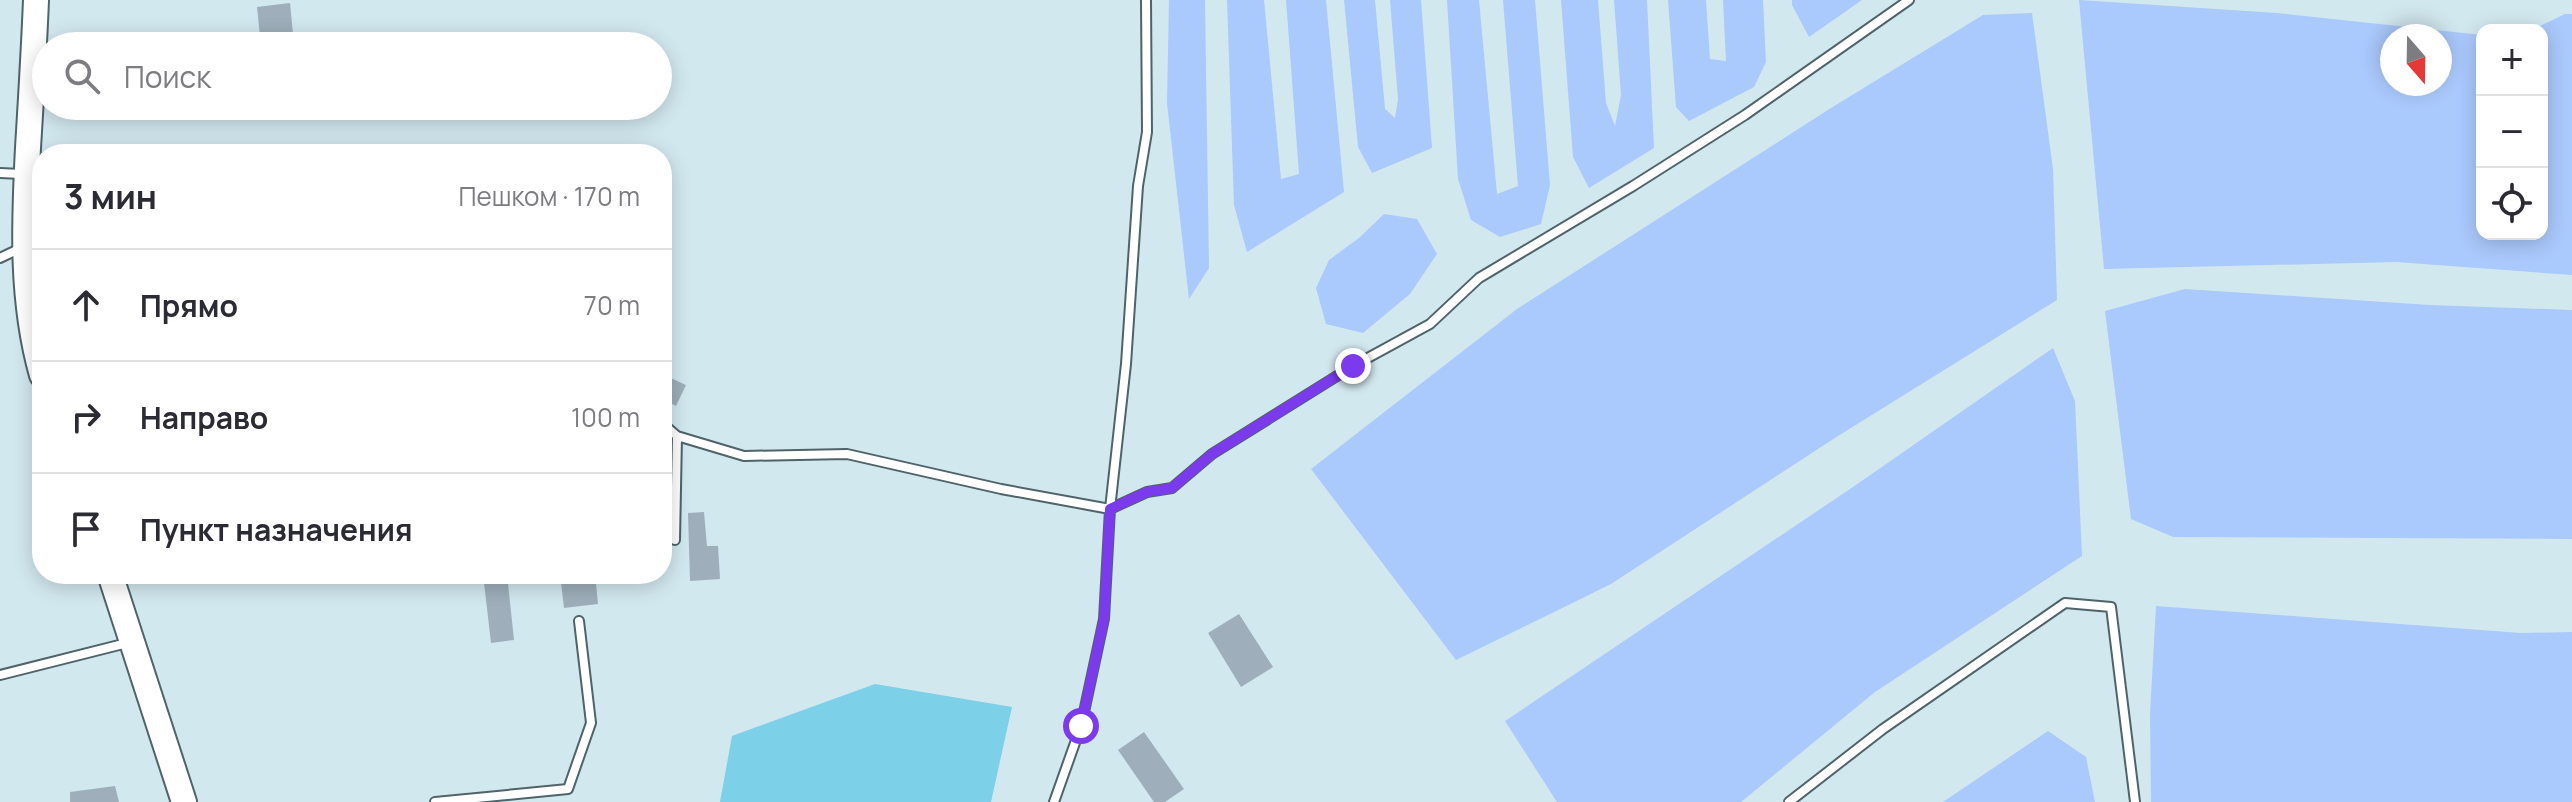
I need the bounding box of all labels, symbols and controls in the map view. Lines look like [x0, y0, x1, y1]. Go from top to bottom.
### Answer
north arrow [2380, 24, 2452, 96]
map controls [2476, 24, 2548, 240]
button: + [2476, 24, 2548, 96]
search box [32, 32, 672, 120]
icon: search [60, 54, 104, 98]
text: Поиск [124, 56, 211, 97]
button: − [2476, 96, 2548, 168]
button: locate [2476, 168, 2548, 240]
text: 3 мин [64, 173, 157, 219]
text: Пешком · 170 m [459, 178, 640, 214]
icon: ahead [64, 283, 108, 327]
text: Прямо [140, 285, 238, 326]
text: 70 m [584, 287, 640, 323]
route end [1335, 348, 1371, 384]
icon: right [64, 395, 108, 439]
text: Направо [140, 397, 268, 438]
text: 100 m [571, 399, 640, 435]
icon: arrive [64, 507, 108, 551]
text: Пункт назначения [140, 509, 413, 550]
route start [1063, 708, 1099, 744]

